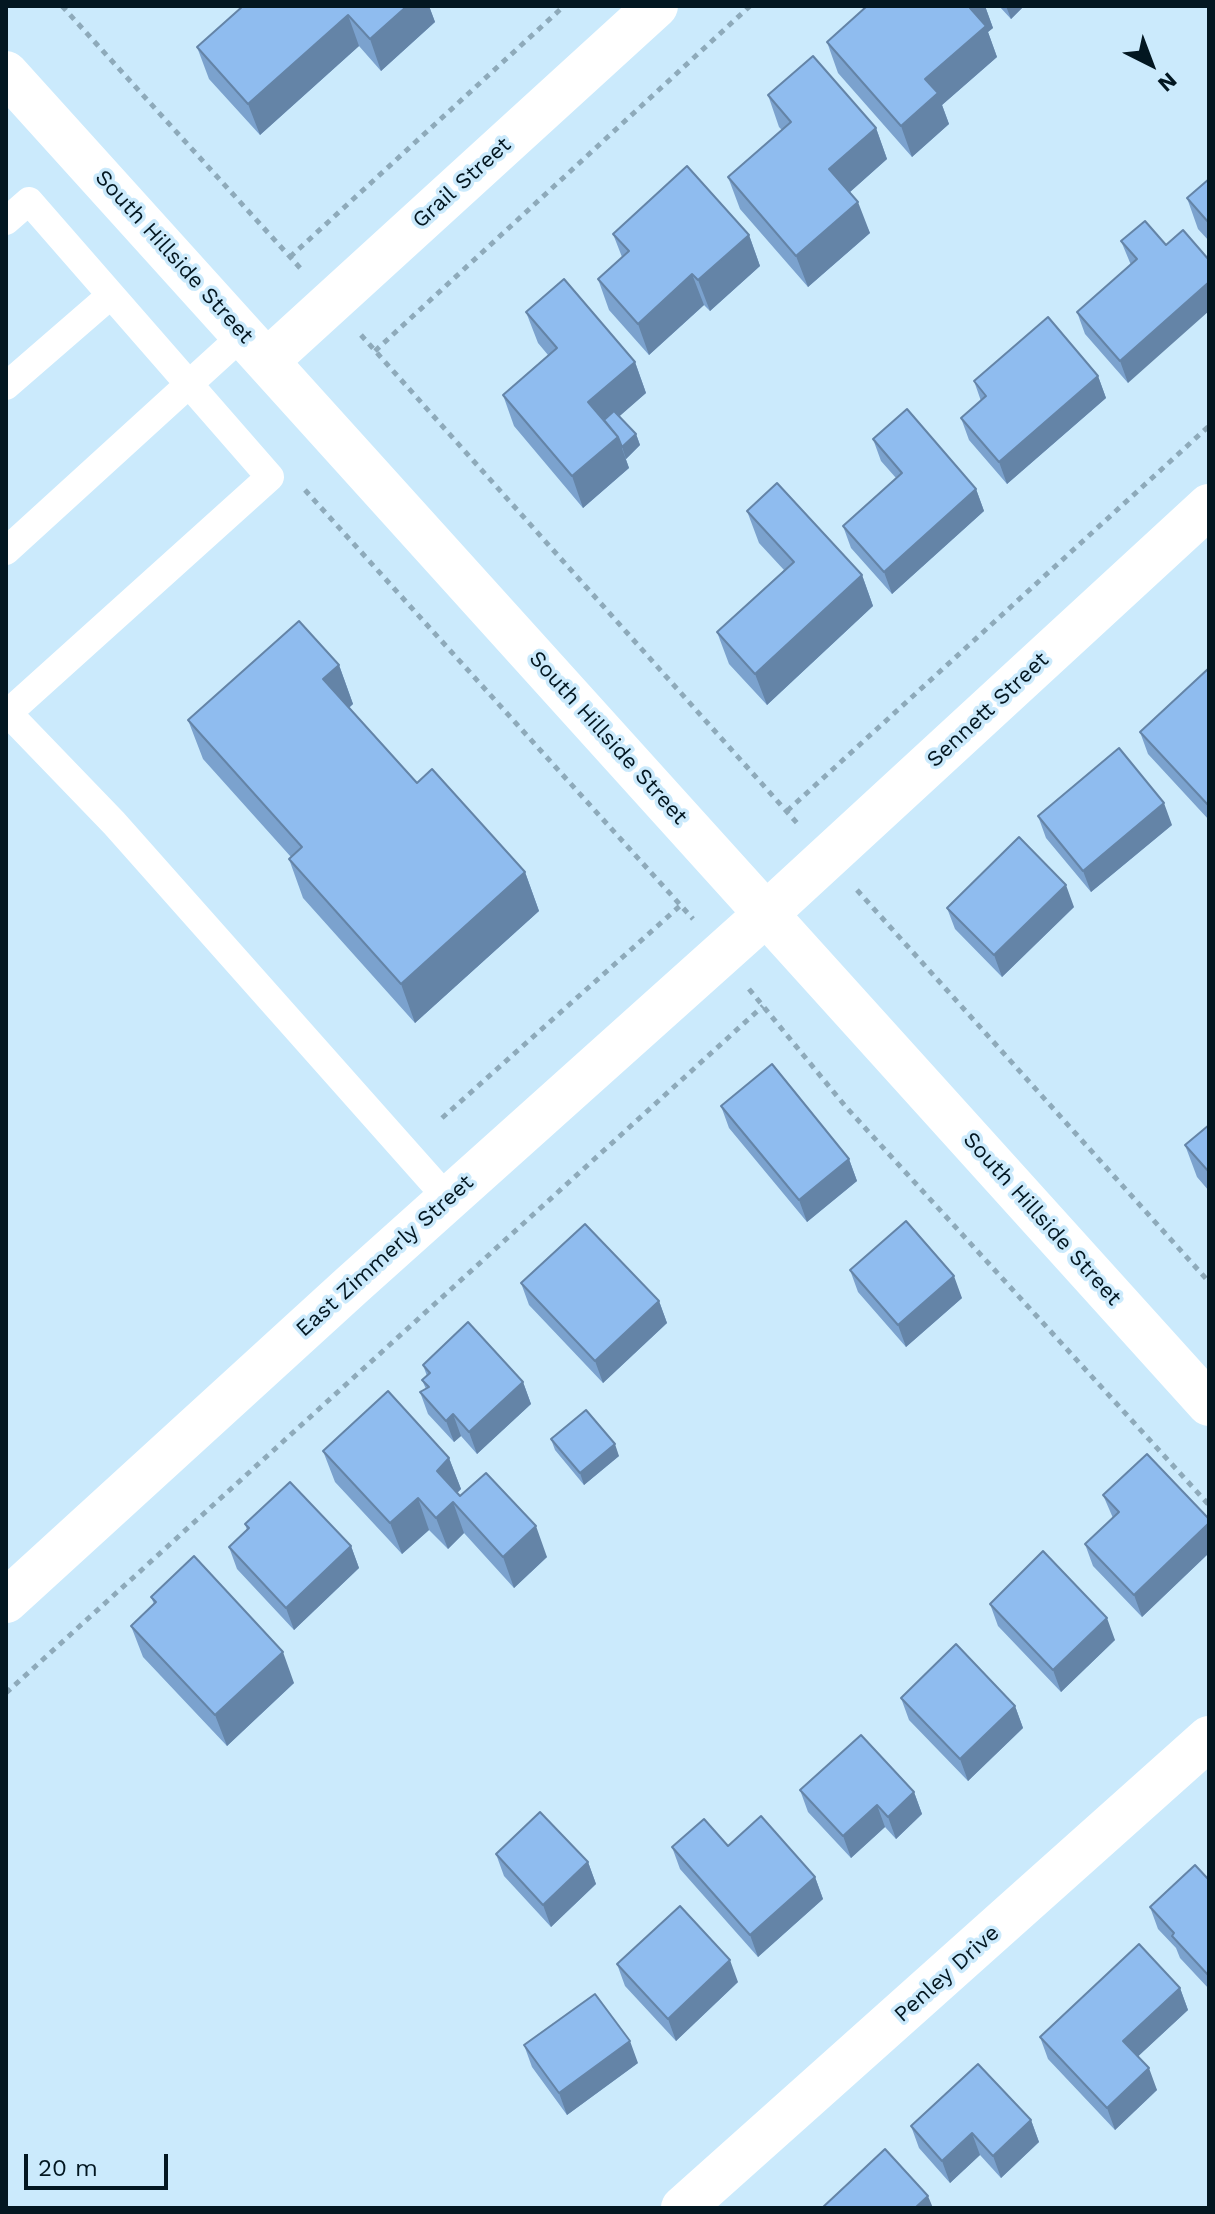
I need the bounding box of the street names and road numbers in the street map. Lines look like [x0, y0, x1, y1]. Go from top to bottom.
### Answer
street label: Grail Street [407, 132, 517, 234]
street label: South Hillside Street [89, 165, 259, 349]
street label: South Hillside Street [523, 646, 693, 830]
street label: Sennett Street [922, 647, 1054, 773]
street label: South Hillside Street [957, 1127, 1127, 1311]
street label: East Zimmerly Street [291, 1169, 479, 1343]
street label: Penley Drive [889, 1920, 1005, 2028]

